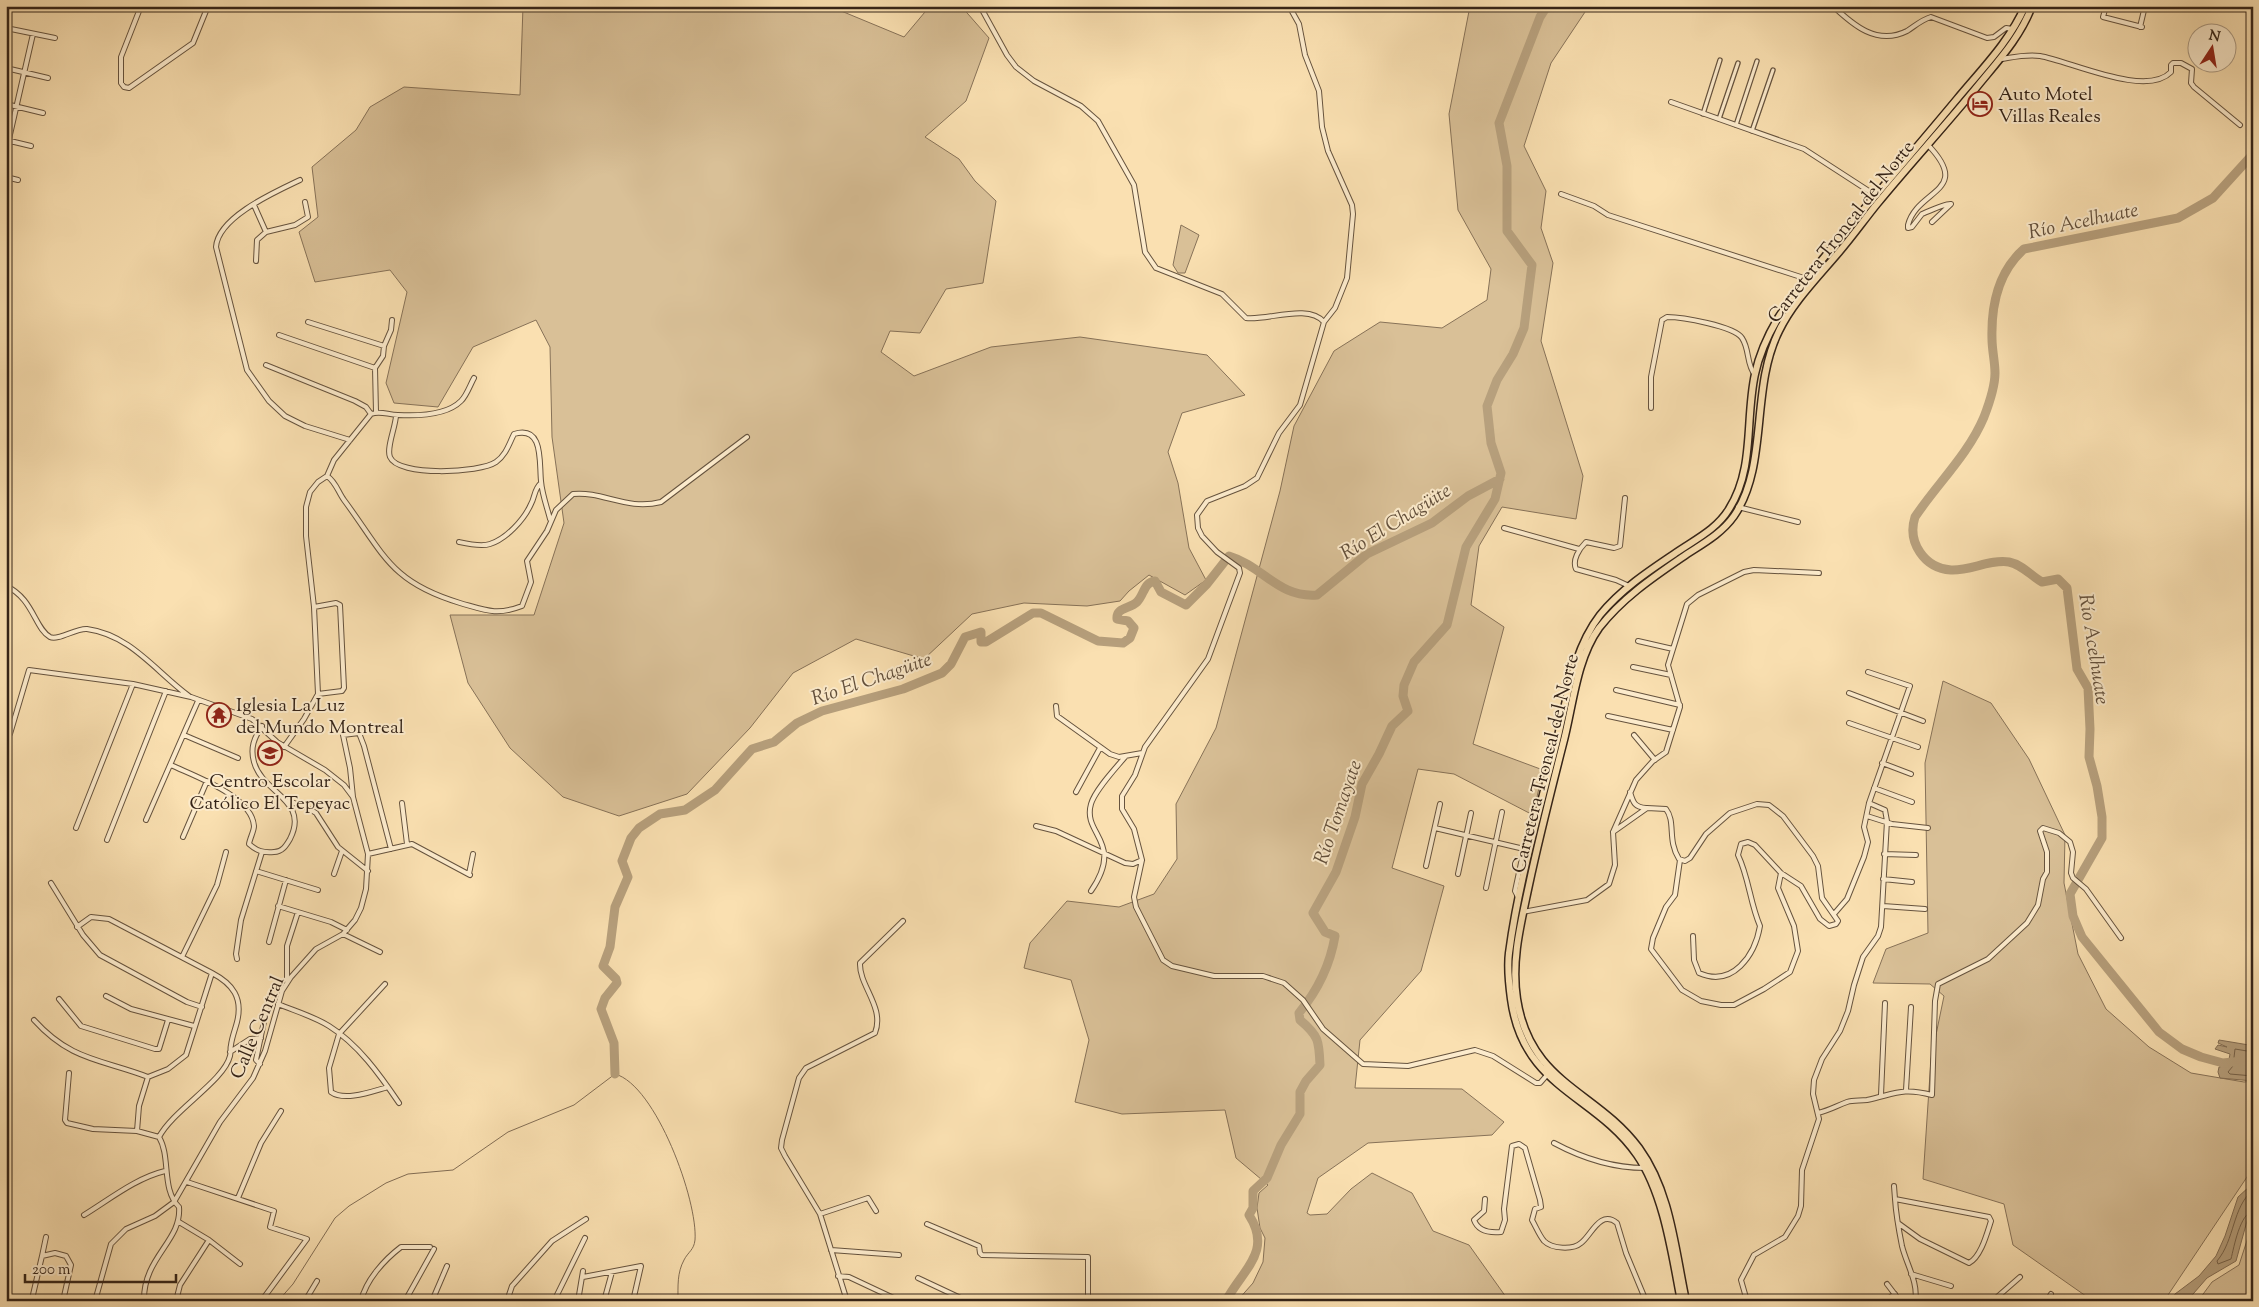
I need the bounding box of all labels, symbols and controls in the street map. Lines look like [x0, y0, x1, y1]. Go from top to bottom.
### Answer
north arrow [2186, 22, 2236, 72]
text: N [2207, 26, 2222, 48]
place label: Auto Motel Villas Reales [1998, 82, 2101, 131]
hotel icon: Auto Motel Villas Reales [1967, 91, 1993, 117]
street label: Carretera Troncal del Norte [1762, 135, 1922, 330]
water label: Río Acelhuate [2026, 197, 2141, 248]
water label: Río El Chagüite [1335, 478, 1457, 569]
water label: Río Acelhuate [2069, 592, 2116, 707]
water label: Río El Chagüite [808, 646, 936, 715]
street label: Carretera Troncal del Norte [1506, 651, 1587, 876]
place label: Iglesia La Luz del Mundo Montreal [236, 693, 404, 742]
temple icon: Iglesia La Luz del Mundo Montreal [206, 702, 232, 728]
school or university icon: Centro Escolar Católico El Tepeyac [257, 740, 283, 766]
water label: Río Tomayate [1308, 757, 1371, 869]
place label: Centro Escolar Católico El Tepeyac [190, 769, 351, 818]
street label: Calle Central [224, 972, 292, 1084]
scale bar [25, 1252, 176, 1284]
text: 200 m [32, 1260, 71, 1281]

